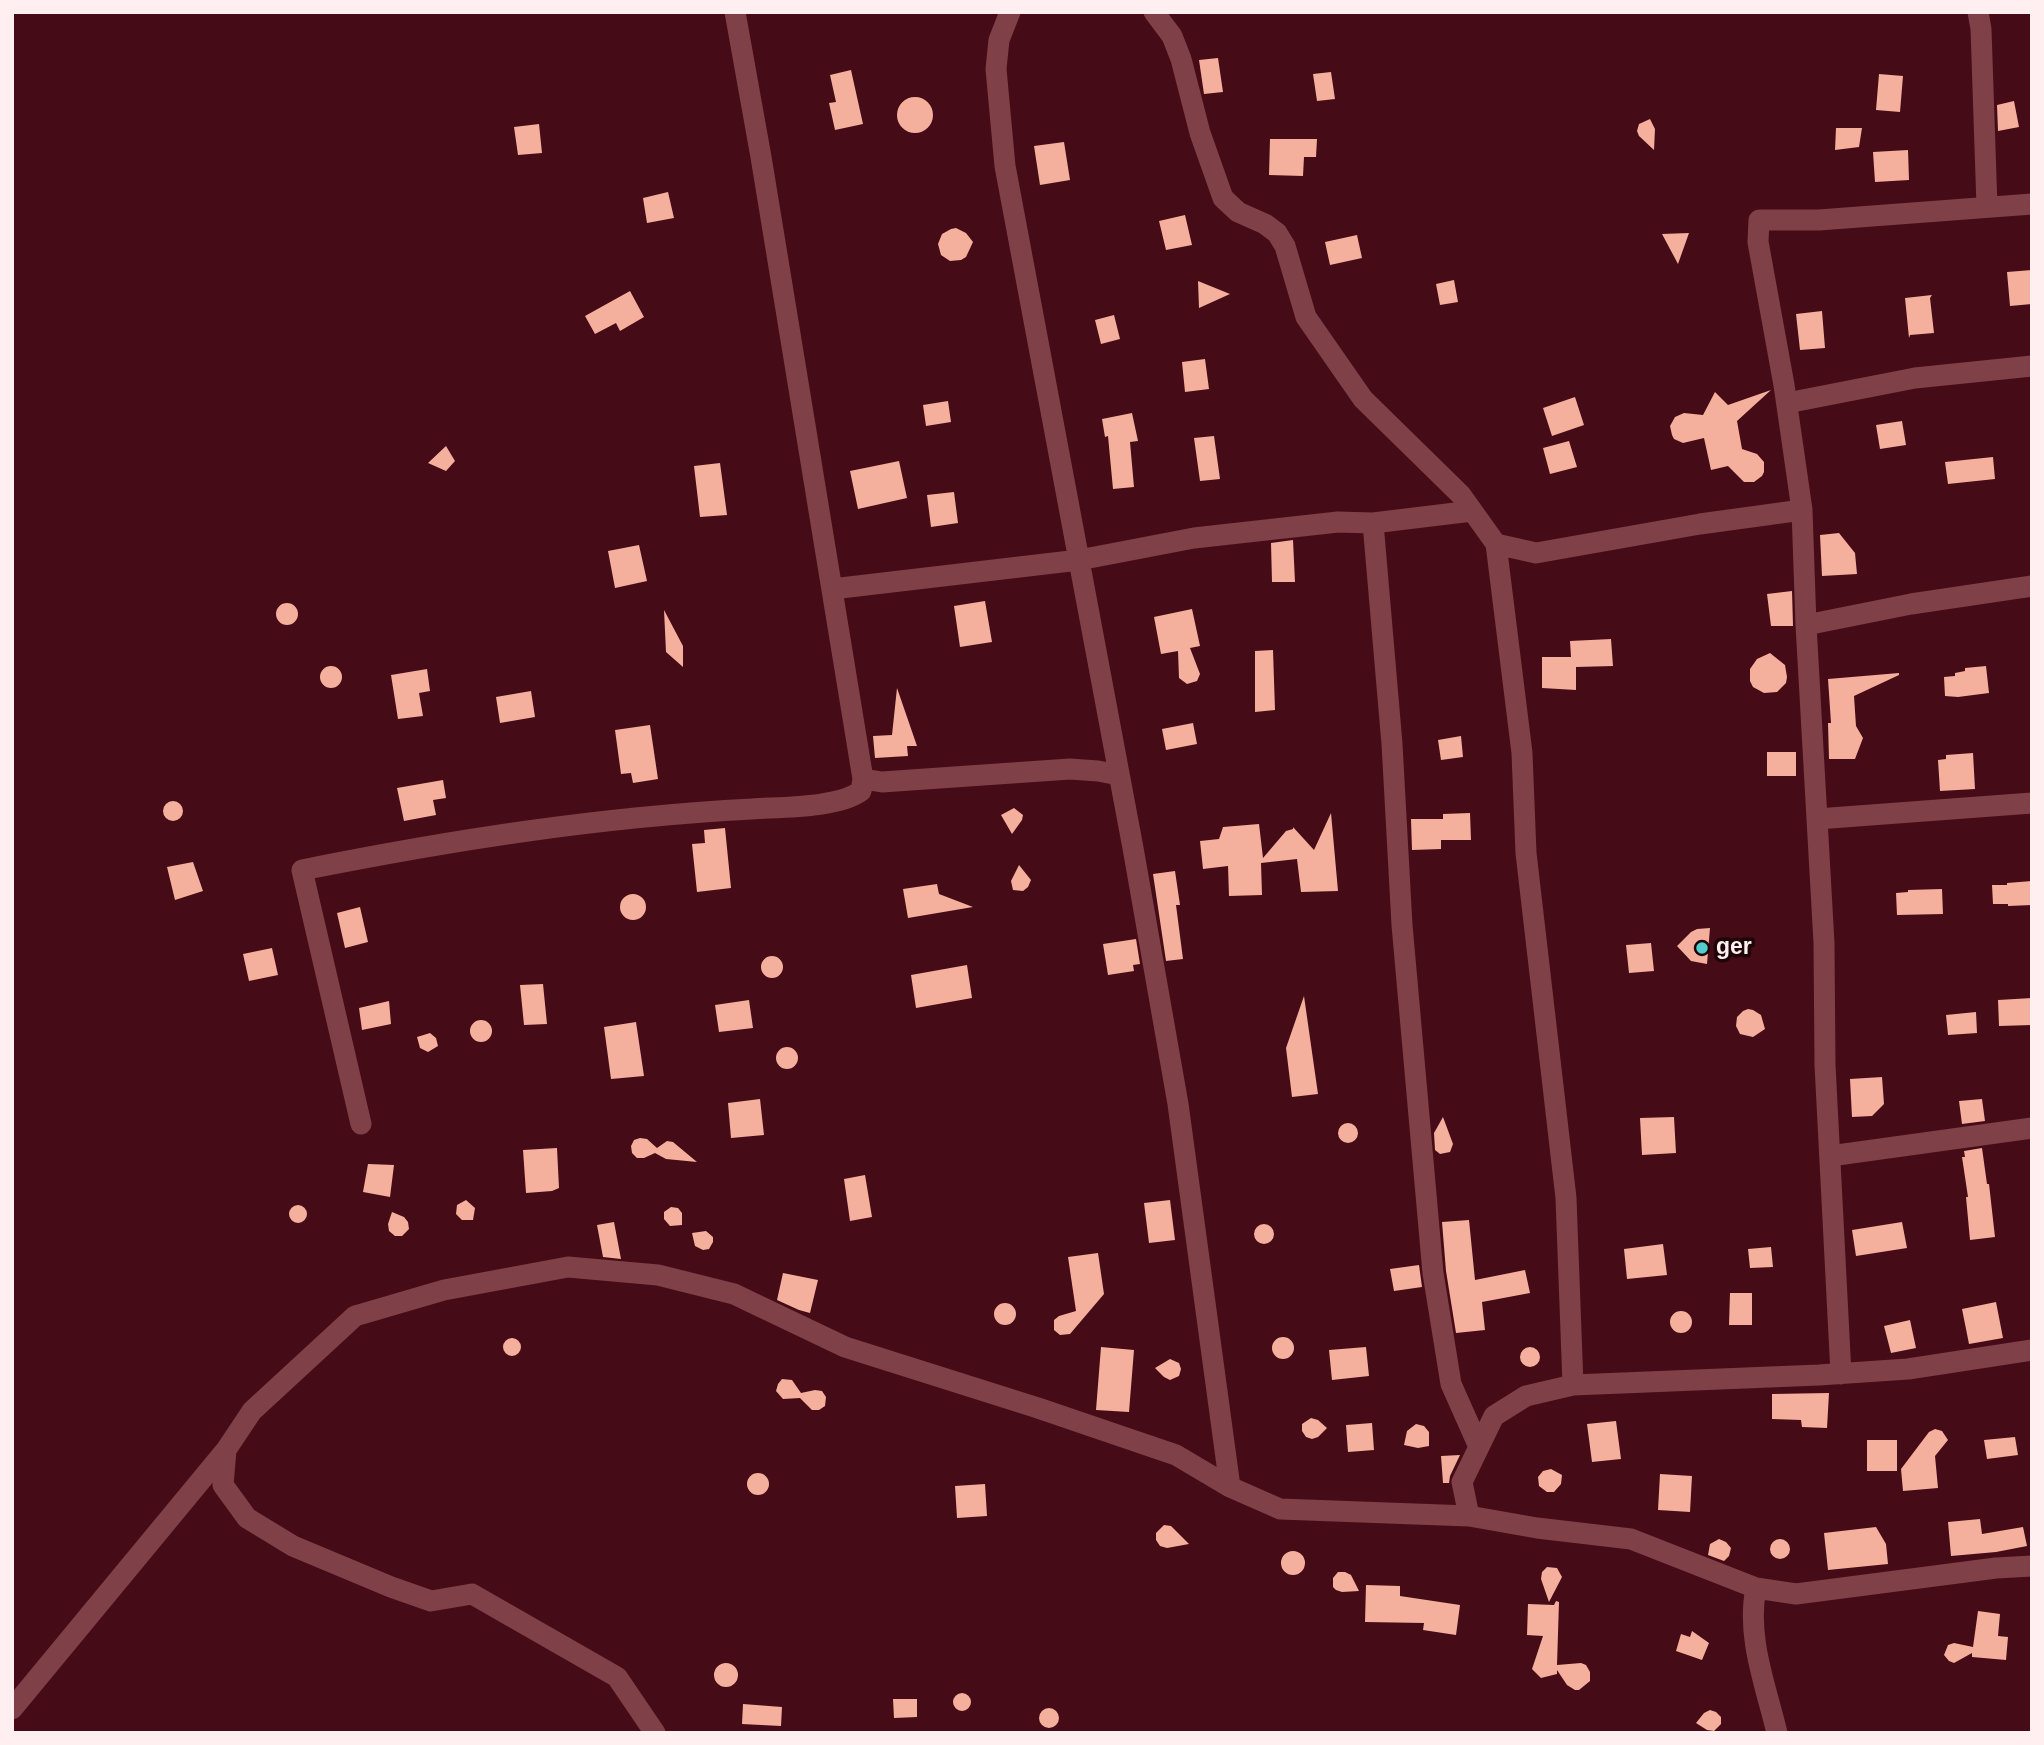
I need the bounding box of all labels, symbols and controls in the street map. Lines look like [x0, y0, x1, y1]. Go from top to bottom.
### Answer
place label: ger [1716, 934, 1752, 962]
marker: ger [1694, 940, 1710, 956]

